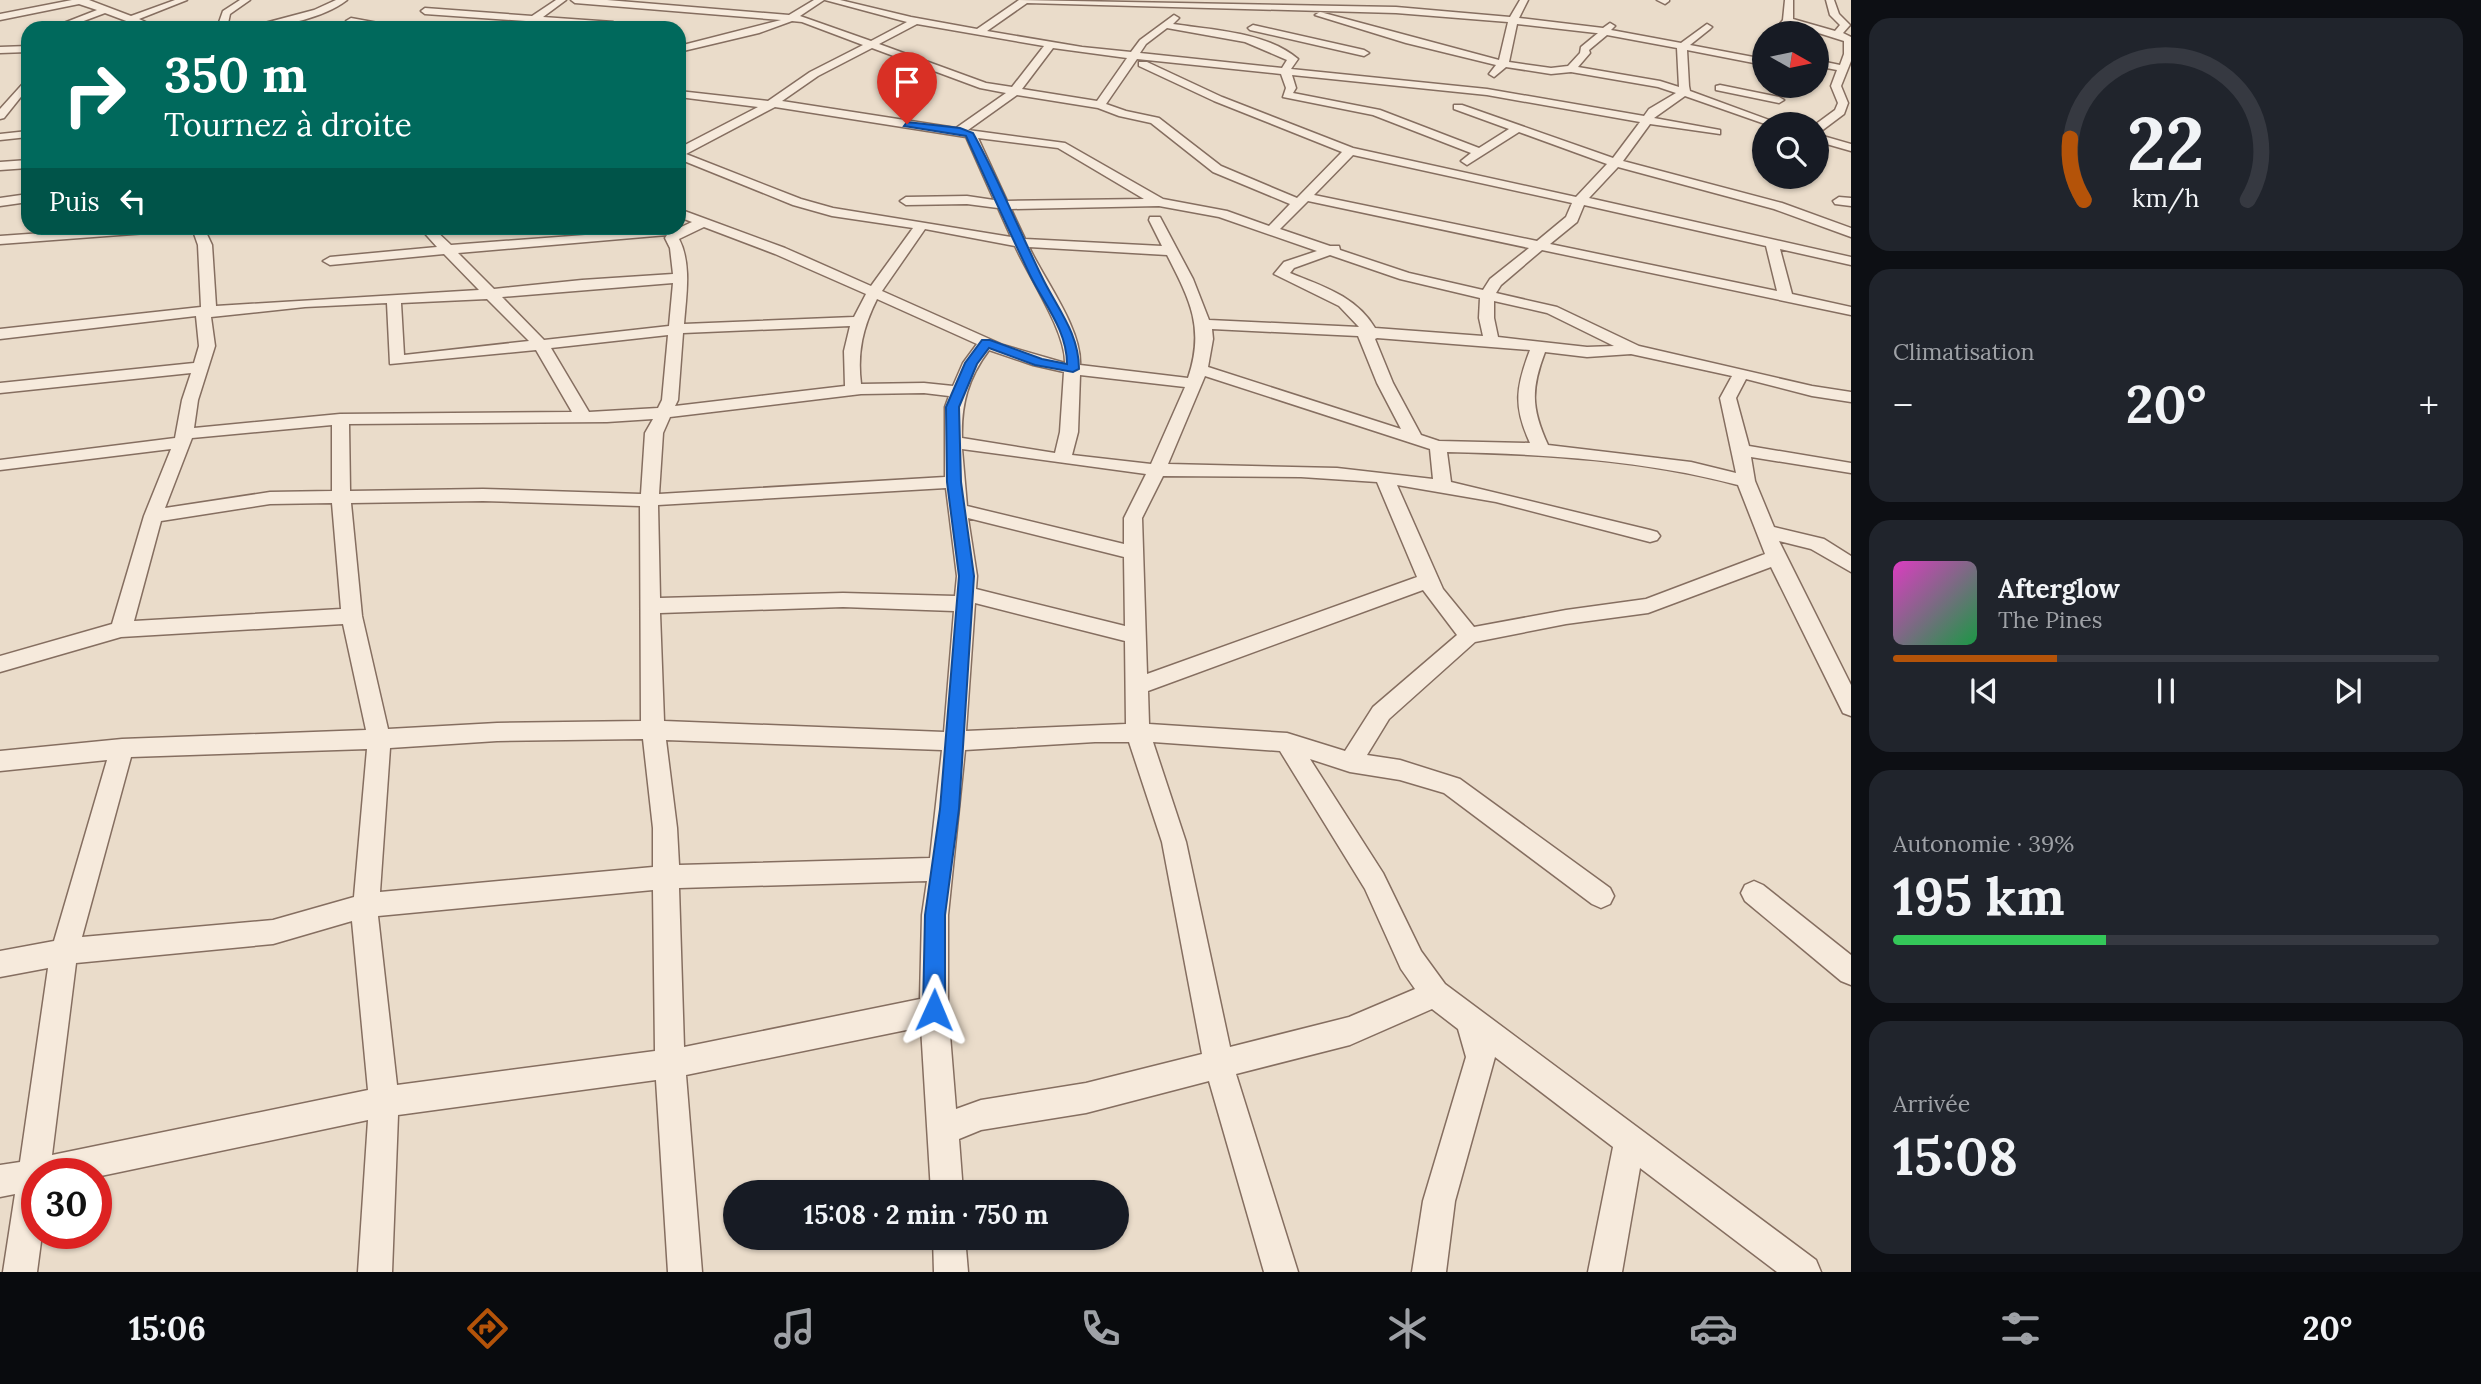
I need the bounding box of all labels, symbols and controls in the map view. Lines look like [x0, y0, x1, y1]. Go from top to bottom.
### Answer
north arrow [1752, 21, 1829, 98]
map controls [1752, 21, 1829, 189]
text: 350 m [164, 43, 307, 105]
icon: right [49, 49, 140, 140]
pin [877, 52, 937, 124]
icon: arrive [888, 63, 926, 101]
text: 22 [2127, 98, 2205, 191]
text: Tournez à droite [164, 104, 412, 145]
button: search [1752, 112, 1829, 189]
icon: left [114, 182, 152, 220]
text: km/h [2132, 182, 2200, 214]
text: Puis [49, 185, 100, 218]
text: Climatisation [1893, 337, 2035, 366]
text: 20° [2126, 371, 2206, 437]
text: − [1893, 381, 1913, 429]
text: + [2419, 381, 2439, 429]
text: Afterglow [1998, 572, 2120, 605]
text: The Pines [1998, 605, 2103, 634]
icon: previous [1965, 672, 2003, 710]
icon: pause [2147, 672, 2185, 710]
icon: next [2329, 672, 2367, 710]
text: Autonomie · 39% [1893, 829, 2074, 858]
text: 195 km [1893, 863, 2065, 929]
position arrow [897, 973, 971, 1047]
text: Arrivée [1893, 1089, 1970, 1118]
text: 15:08 [1893, 1123, 2018, 1189]
speed limit sign: 30 [21, 1158, 112, 1249]
text: 15:08 · 2 min · 750 m [804, 1198, 1048, 1231]
icon: directions [463, 1304, 512, 1353]
icon: music [770, 1304, 819, 1353]
icon: phone [1076, 1304, 1125, 1353]
icon: climate [1383, 1304, 1432, 1353]
icon: car [1689, 1304, 1738, 1353]
icon: filters [1996, 1304, 2045, 1353]
text: 15:06 [129, 1308, 206, 1349]
text: 20° [2303, 1308, 2352, 1349]

